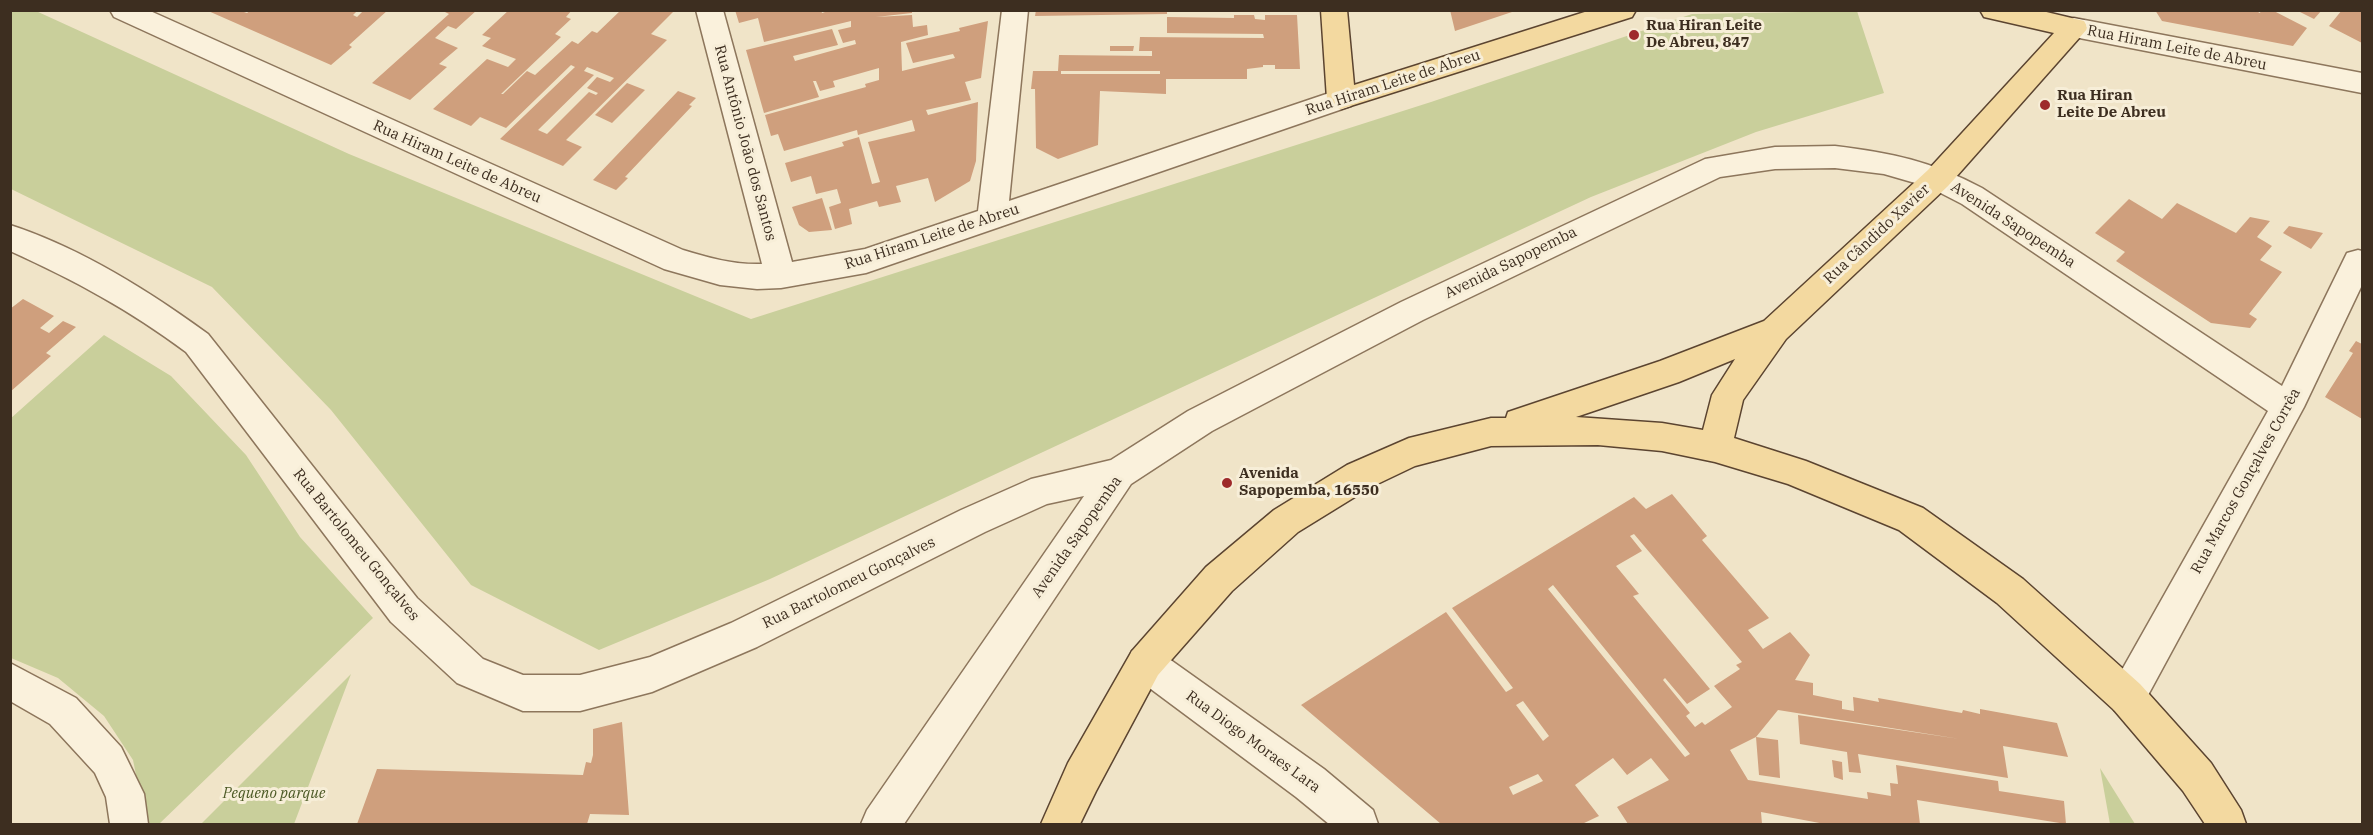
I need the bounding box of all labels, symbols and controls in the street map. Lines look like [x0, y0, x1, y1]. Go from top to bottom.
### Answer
place label: Rua Hiran Leite De Abreu, 847 [1646, 17, 1762, 52]
street label: Rua Hiram Leite de Abreu [2086, 22, 2268, 74]
marker: Rua Hiran Leite De Abreu, 847 [1627, 28, 1641, 42]
street label: Rua Antônio João dos Santos [710, 43, 780, 243]
street label: Rua Hiram Leite de Abreu [1303, 46, 1483, 120]
place label: Rua Hiran Leite De Abreu [2057, 87, 2166, 122]
marker: Rua Hiran Leite De Abreu [2038, 98, 2052, 112]
street label: Rua Hiram Leite de Abreu [370, 117, 544, 207]
street label: Avenida Sapopemba [1947, 178, 2079, 272]
street label: Rua Cândido Xavier [1820, 180, 1934, 288]
street label: Rua Hiram Leite de Abreu [842, 200, 1022, 274]
street label: Avenida Sapopemba [1442, 223, 1580, 303]
street label: Rua Marcos Gonçalves Corrêa [2187, 385, 2305, 577]
street label: Rua Bartolomeu Gonçalves [289, 465, 423, 625]
place label: Avenida Sapopemba, 16550 [1239, 465, 1379, 500]
street label: Avenida Sapopemba [1028, 473, 1126, 601]
marker: Avenida Sapopemba, 16550 [1220, 476, 1234, 490]
street label: Rua Bartolomeu Gonçalves [760, 533, 938, 633]
street label: Rua Diogo Moraes Lara [1182, 687, 1324, 797]
park label: Pequeno parque [223, 785, 325, 803]

